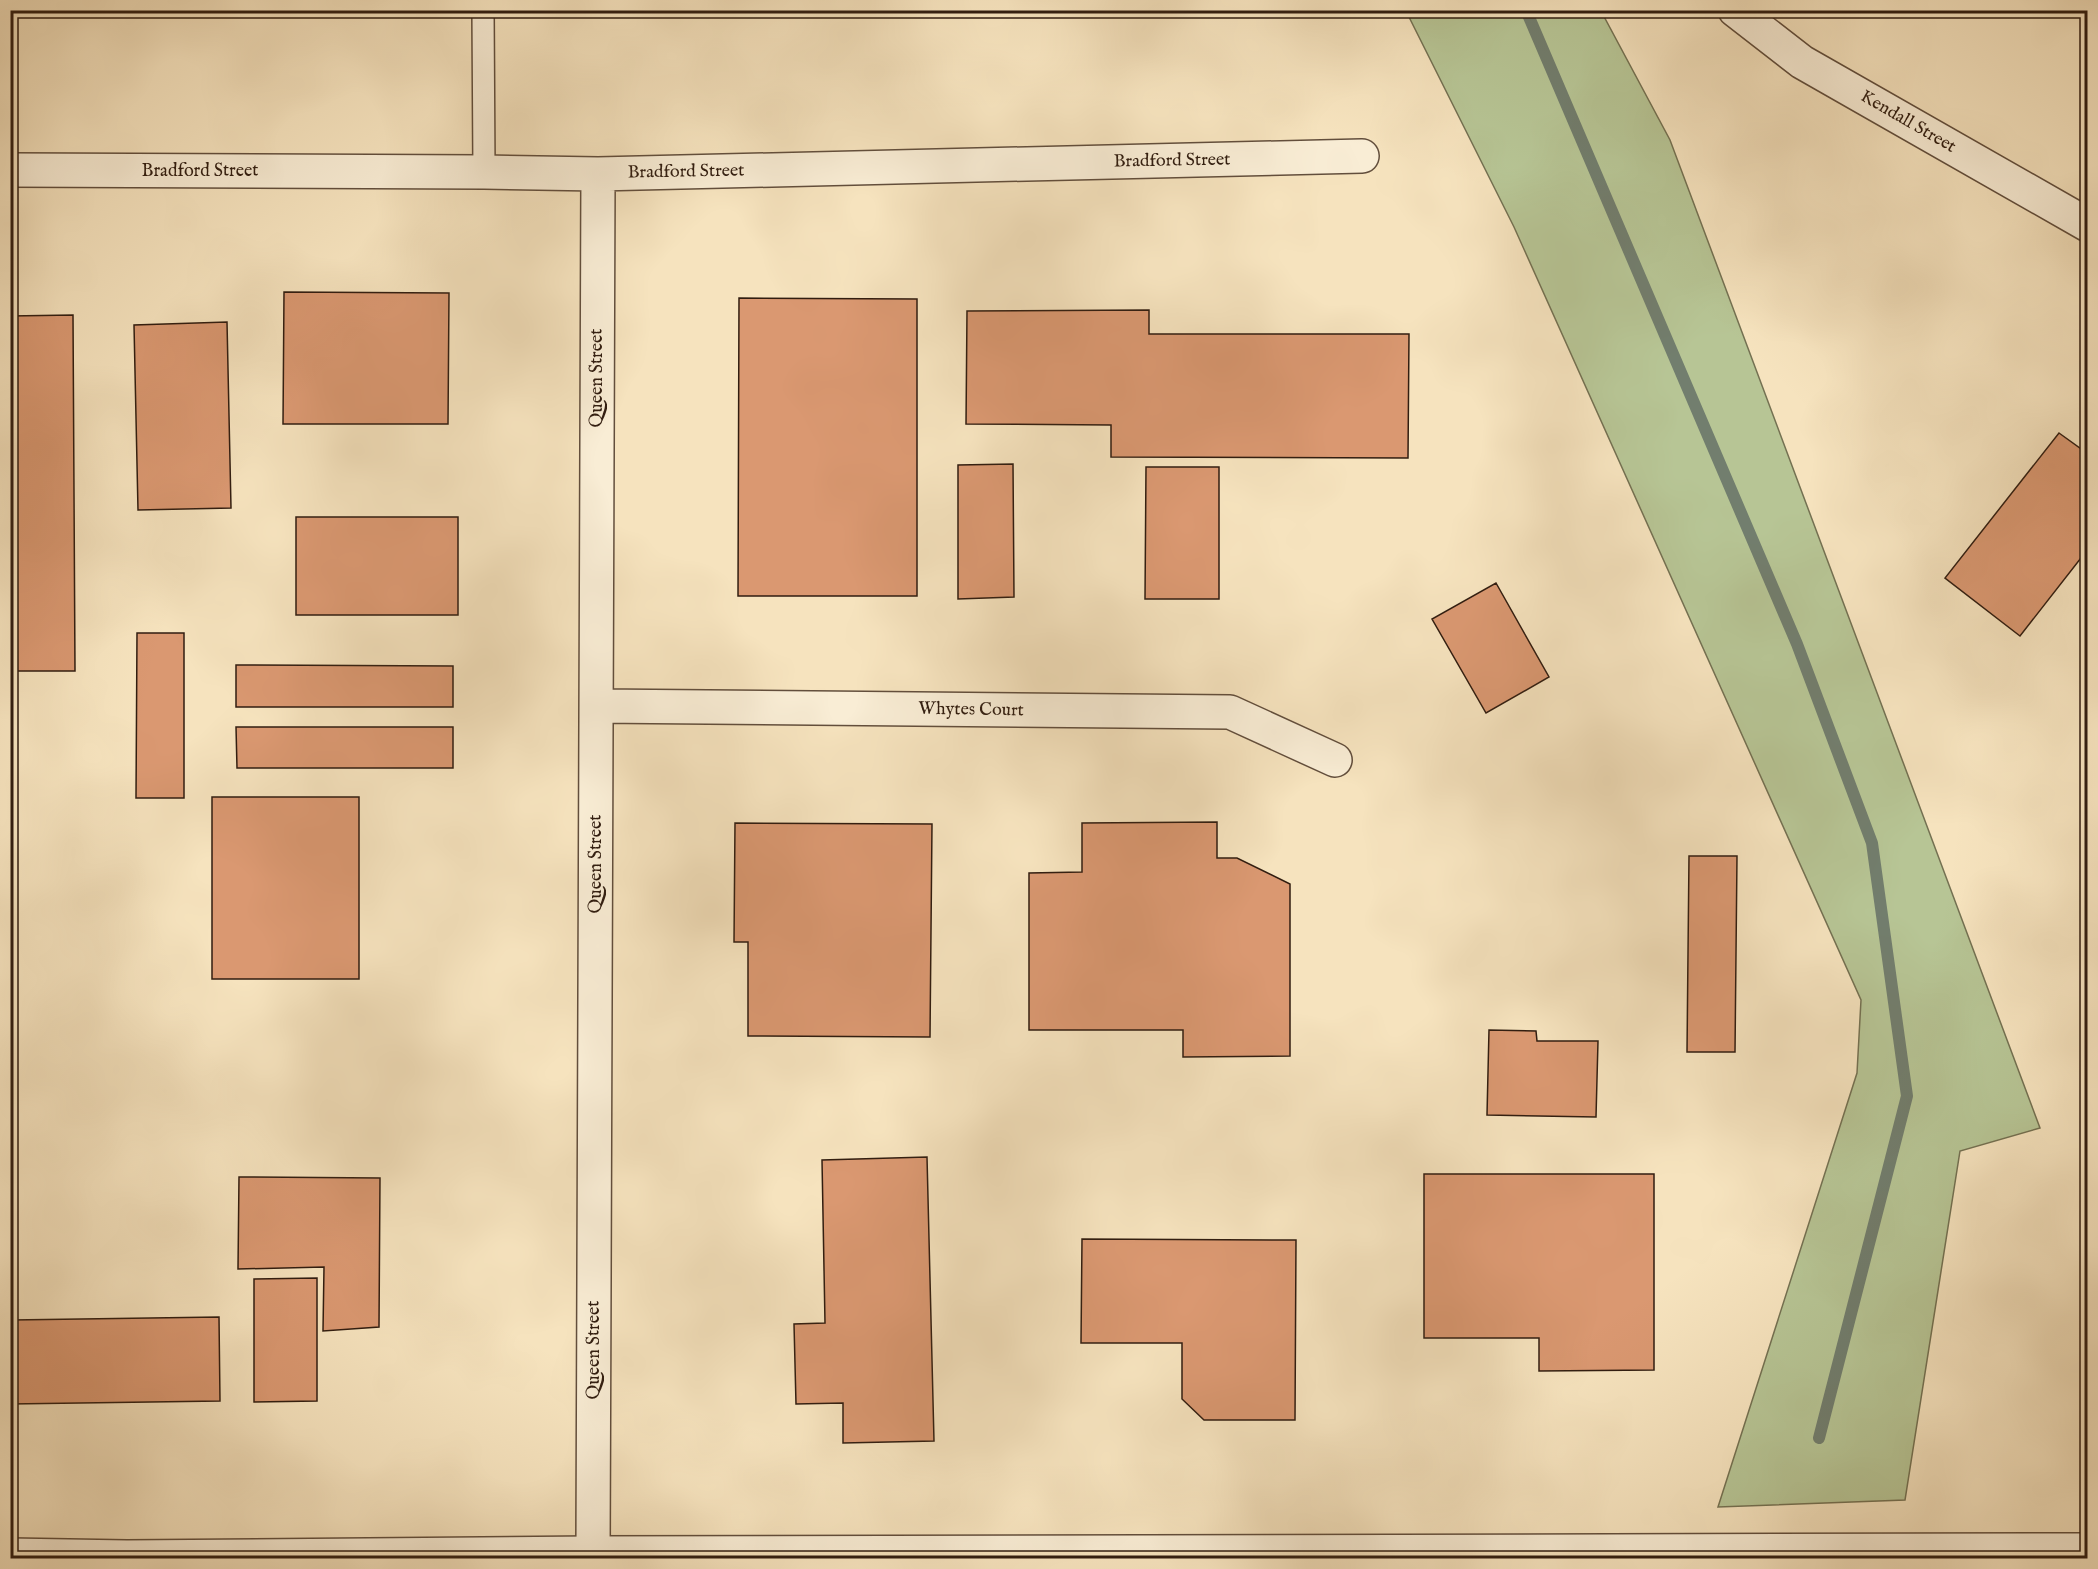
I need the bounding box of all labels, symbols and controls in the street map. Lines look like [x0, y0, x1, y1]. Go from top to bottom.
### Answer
street label: Kendall Street [1856, 85, 1960, 159]
street label: Bradford Street [1113, 148, 1231, 174]
street label: Bradford Street [627, 159, 745, 185]
street label: Bradford Street [142, 160, 258, 183]
street label: Queen Street [586, 329, 609, 427]
street label: Whytes Court [918, 698, 1024, 722]
street label: Queen Street [585, 815, 608, 913]
street label: Queen Street [583, 1301, 606, 1399]

